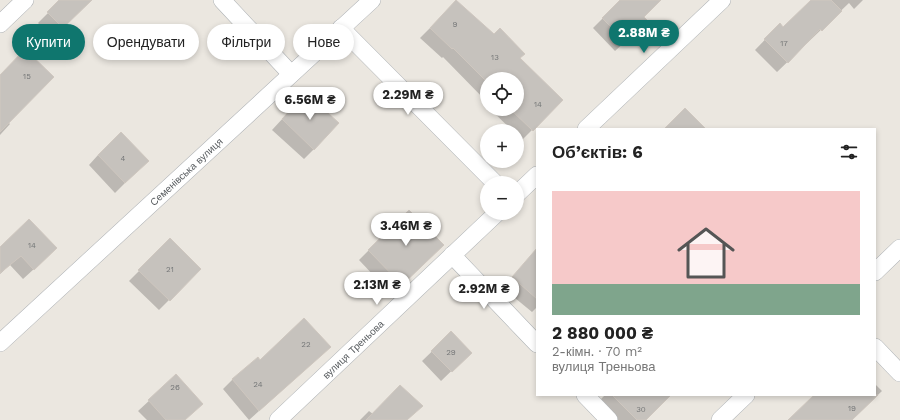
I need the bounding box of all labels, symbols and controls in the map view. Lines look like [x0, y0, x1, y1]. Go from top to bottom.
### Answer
house number: 9 [453, 20, 458, 29]
pin: 2.88M ₴ [607, 20, 681, 54]
chip: Купити [12, 24, 85, 60]
chip: Орендувати [93, 24, 199, 60]
chip: Фільтри [207, 24, 285, 60]
chip: Нове [293, 24, 354, 60]
text: 2.88M ₴ [618, 25, 670, 40]
house number: 17 [780, 39, 788, 48]
house number: 13 [491, 53, 499, 62]
house number: 15 [23, 72, 31, 81]
map controls [480, 72, 524, 220]
button: locate [480, 72, 524, 116]
pin: 2.29M ₴ [371, 82, 445, 116]
pin: 6.56M ₴ [273, 87, 347, 121]
text: 2.29M ₴ [382, 87, 434, 102]
text: 6.56M ₴ [284, 92, 336, 107]
house number: 14 [534, 100, 542, 109]
button: + [480, 124, 524, 168]
street label: Семенівська вулиця [148, 136, 225, 208]
icon: filters [838, 141, 860, 163]
text: Об’єктів: 6 [552, 142, 643, 162]
house number: 4 [121, 154, 126, 163]
button: − [480, 176, 524, 220]
pin: 3.46M ₴ [369, 213, 443, 247]
icon: home [670, 217, 742, 289]
text: 3.46M ₴ [380, 218, 432, 233]
house number: 14 [28, 241, 36, 250]
house number: 21 [166, 265, 174, 274]
pin: 2.13M ₴ [340, 272, 414, 306]
pin: 2.92M ₴ [447, 276, 521, 310]
text: 2.13M ₴ [353, 277, 401, 292]
text: 2.92M ₴ [458, 281, 510, 296]
street label: вулиця Треньова [320, 318, 386, 381]
text: 2 880 000 ₴ [552, 323, 653, 343]
house number: 22 [301, 340, 311, 349]
text: 2-кімн. · 70 m² [552, 344, 642, 359]
house number: 29 [446, 348, 456, 357]
text: вулиця Треньова [552, 359, 655, 374]
house number: 24 [253, 380, 263, 389]
house number: 26 [170, 383, 180, 392]
house number: 19 [848, 404, 856, 413]
house number: 30 [636, 405, 646, 414]

